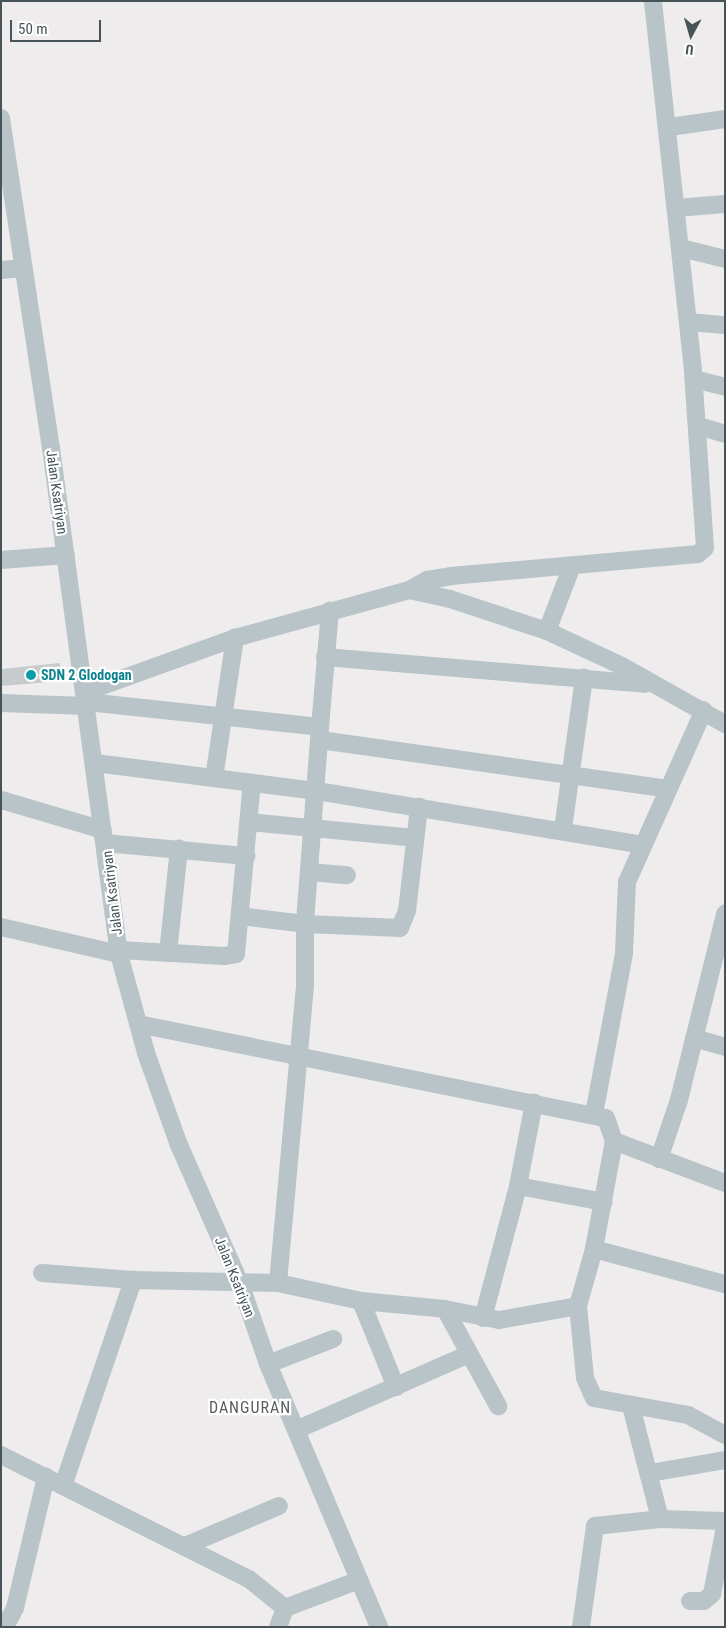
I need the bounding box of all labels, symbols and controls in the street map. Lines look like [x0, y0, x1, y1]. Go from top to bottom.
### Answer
scale bar [12, 10, 104, 42]
north arrow [666, 10, 716, 60]
text: 50 m [18, 20, 48, 38]
text: U [685, 42, 694, 58]
street label: Jalan Ksatriyan [43, 449, 71, 535]
place label: SDN 2 Glodogan [41, 667, 132, 683]
marker: SDN 2 Glodogan [25, 669, 37, 681]
street label: Jalan Ksatriyan [98, 850, 126, 936]
street label: Jalan Ksatriyan [211, 1234, 259, 1320]
district label: DANGURAN [208, 1398, 292, 1418]

